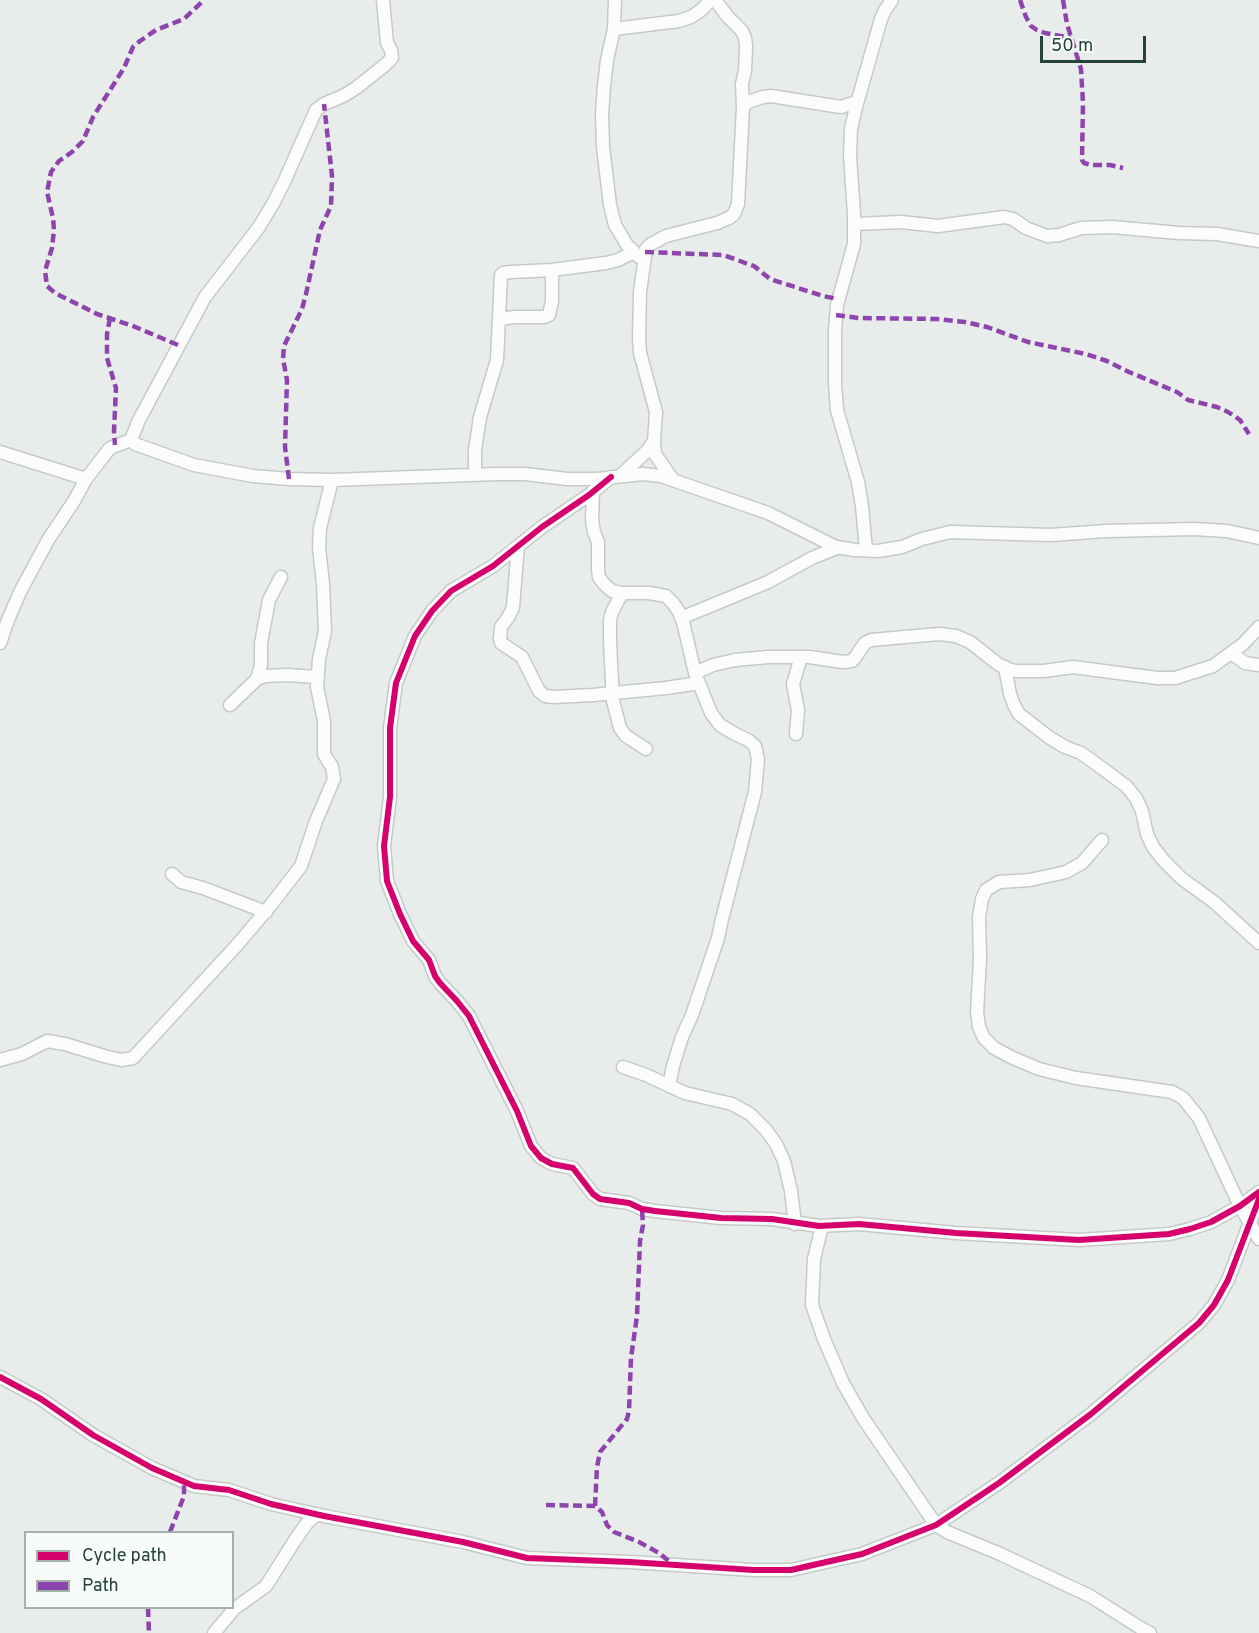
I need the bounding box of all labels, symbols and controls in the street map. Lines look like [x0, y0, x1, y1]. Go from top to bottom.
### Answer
scale bar [1043, 24, 1150, 62]
text: 50 m [1051, 35, 1093, 58]
legend [24, 1531, 234, 1609]
text: Cycle path [82, 1545, 167, 1568]
text: Path [82, 1575, 119, 1598]

